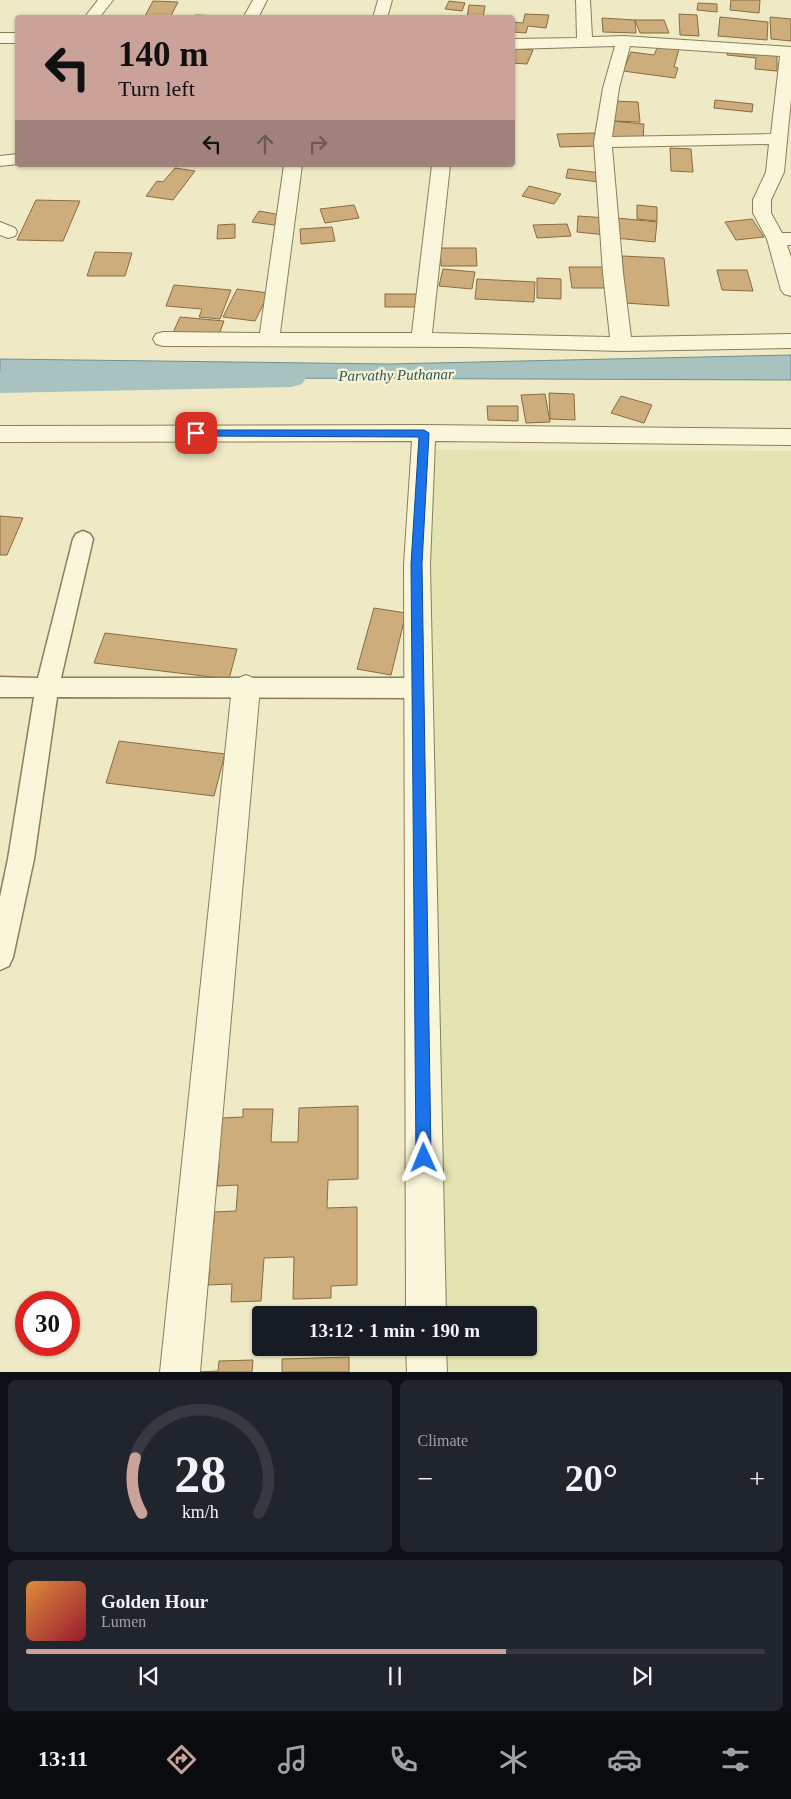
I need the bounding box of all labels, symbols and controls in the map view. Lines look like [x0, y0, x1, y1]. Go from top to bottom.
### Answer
icon: left [35, 35, 100, 100]
text: 140 m [118, 35, 208, 74]
text: Turn left [118, 76, 195, 101]
icon: left [198, 130, 226, 158]
icon: ahead [251, 130, 279, 158]
icon: right [304, 130, 332, 158]
water label: Parvathy Puthanar [337, 366, 454, 384]
pin [175, 412, 217, 454]
icon: arrive [182, 419, 210, 447]
position arrow [397, 1131, 449, 1183]
speed limit sign: 30 [15, 1291, 80, 1356]
text: 13:12 · 1 min · 190 m [309, 1320, 480, 1341]
text: Climate [418, 1432, 468, 1449]
text: 28 [174, 1446, 226, 1503]
text: 20° [565, 1457, 618, 1499]
text: − [418, 1463, 433, 1494]
text: + [749, 1463, 765, 1494]
text: km/h [181, 1502, 218, 1522]
text: Golden Hour [101, 1591, 208, 1612]
text: Lumen [101, 1613, 146, 1630]
icon: previous [135, 1662, 163, 1690]
icon: pause [381, 1662, 409, 1690]
icon: next [628, 1662, 656, 1690]
icon: directions [164, 1742, 199, 1777]
icon: music [275, 1742, 310, 1777]
icon: phone [386, 1742, 421, 1777]
icon: climate [496, 1742, 531, 1777]
icon: car [607, 1742, 642, 1777]
icon: filters [718, 1742, 753, 1777]
text: 13:11 [38, 1746, 88, 1771]

